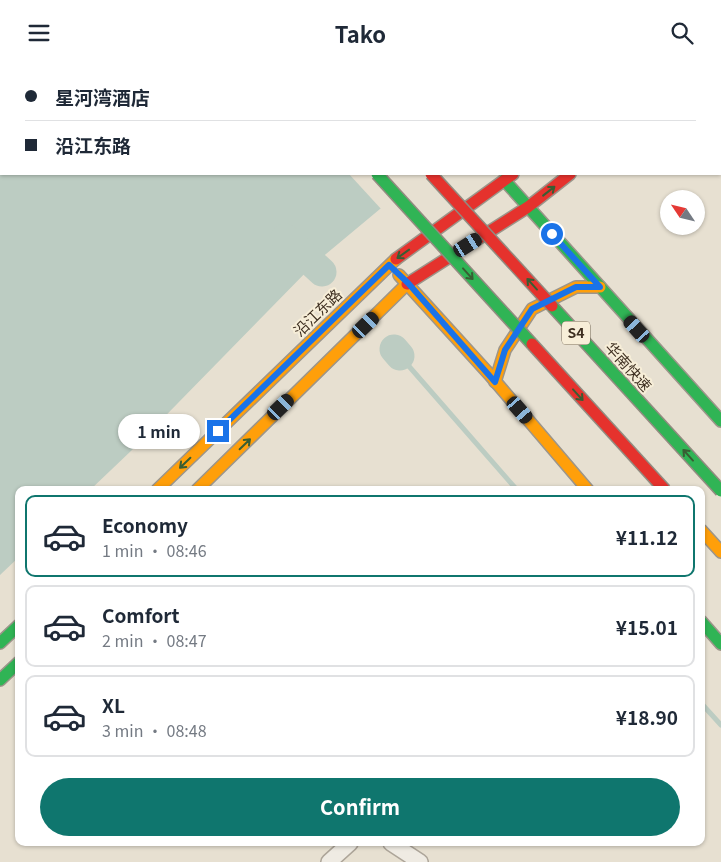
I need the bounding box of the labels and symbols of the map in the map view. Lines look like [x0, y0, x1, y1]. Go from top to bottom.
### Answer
one-way arrow [542, 185, 555, 196]
north arrow [660, 190, 705, 235]
route start [541, 223, 563, 245]
car [451, 231, 484, 259]
one-way arrow [396, 249, 410, 259]
one-way arrow [462, 268, 474, 281]
one-way arrow [526, 277, 537, 290]
street label: 沿江东路 [288, 284, 346, 340]
car [349, 309, 382, 341]
car [621, 313, 652, 345]
road number: S4 [562, 321, 590, 345]
street label: 华南快速 [601, 337, 657, 395]
one-way arrow [572, 388, 584, 401]
car [264, 391, 297, 423]
car [504, 394, 535, 426]
callout: 1 min [118, 413, 200, 449]
route end [207, 420, 229, 442]
one-way arrow [238, 438, 250, 450]
one-way arrow [682, 449, 694, 462]
one-way arrow [179, 457, 191, 469]

